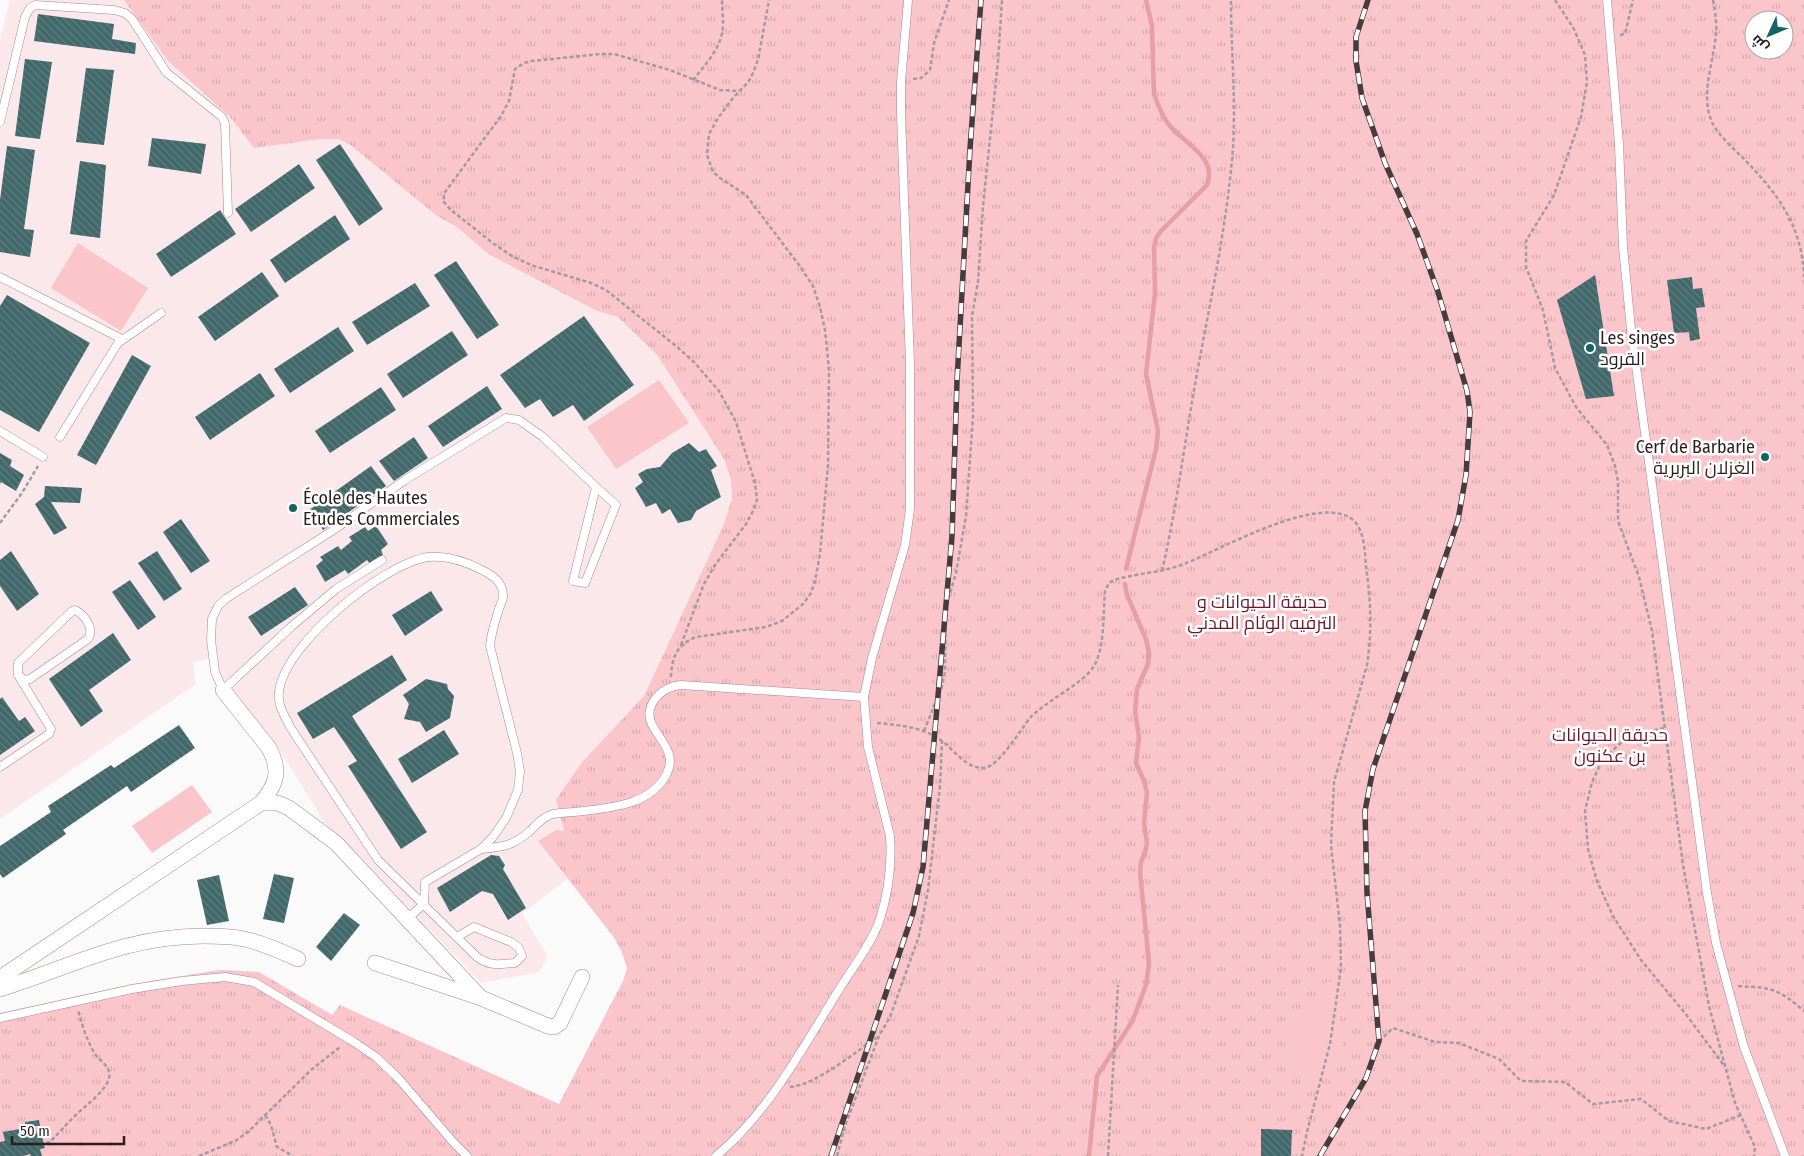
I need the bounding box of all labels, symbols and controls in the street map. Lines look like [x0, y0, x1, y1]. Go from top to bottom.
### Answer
north arrow [1744, 10, 1794, 60]
text: ش [1748, 31, 1772, 56]
place label: Les singes القرود [1600, 327, 1675, 370]
marker: Les singes القرود [1584, 342, 1596, 354]
place label: Cerf de Barbarie الغزلان البربرية [1636, 436, 1755, 479]
marker: Cerf de Barbarie الغزلان البربرية [1759, 451, 1771, 463]
place label: École des Hautes Etudes Commerciales [303, 486, 460, 530]
marker: École des Hautes Etudes Commerciales [287, 502, 299, 514]
park label: حديقة الحيوانات و الترفيه الوئام المدني [1187, 591, 1337, 637]
park label: حديقة الحيوانات بن عكنون [1552, 724, 1668, 767]
scale bar [12, 1114, 125, 1146]
text: 50 m [20, 1122, 50, 1140]

